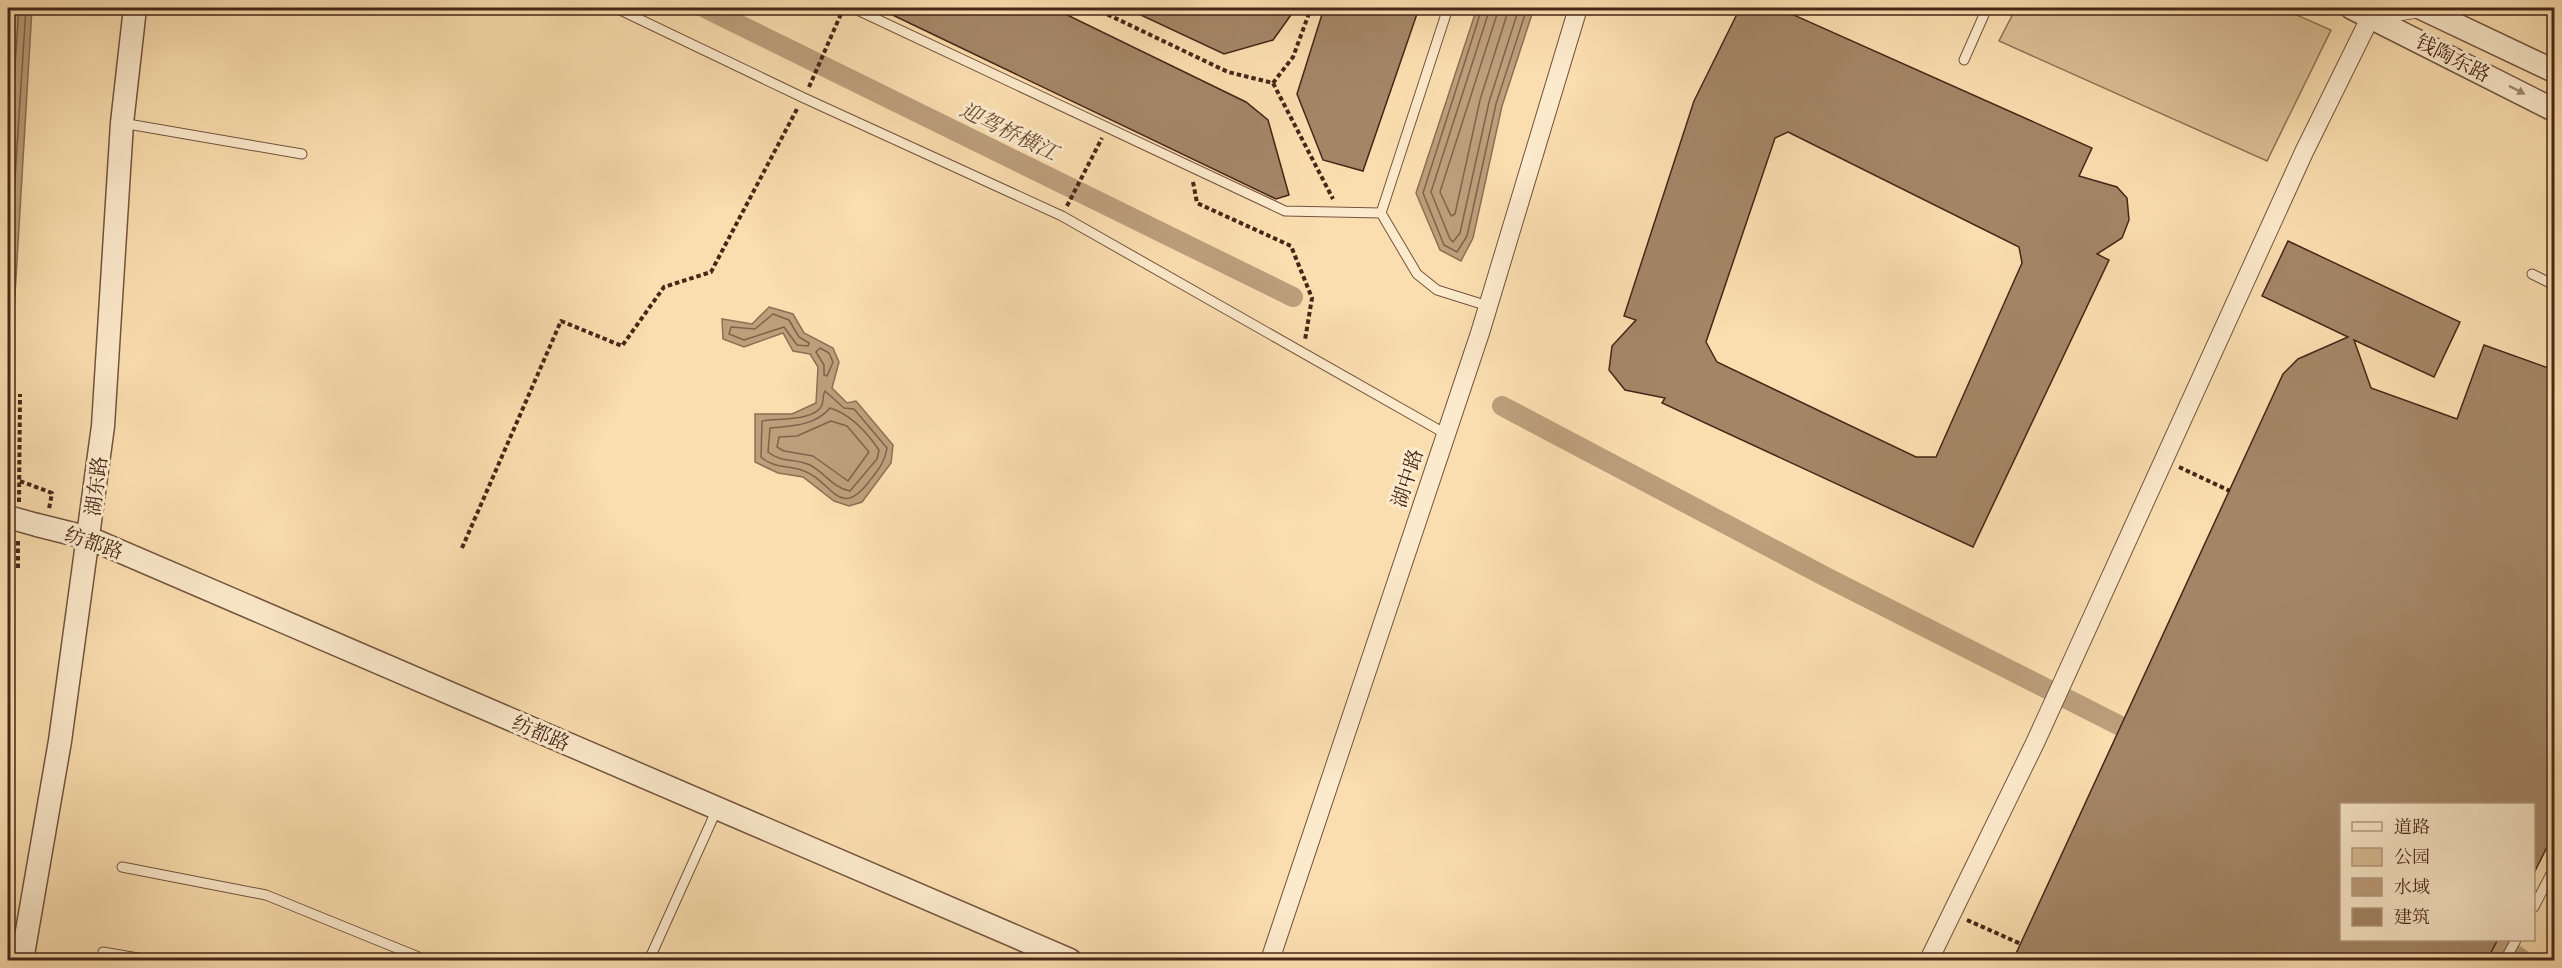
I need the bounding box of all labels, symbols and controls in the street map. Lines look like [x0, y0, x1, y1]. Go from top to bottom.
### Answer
street label: 钱陶东路 [2412, 29, 2494, 87]
one-way arrow [2508, 86, 2525, 95]
water label: 迎驾桥横江 [956, 97, 1064, 167]
street label: 湖中路 [1386, 446, 1428, 510]
street label: 湖东路 [80, 455, 112, 517]
street label: 纺都路 [62, 522, 126, 564]
street label: 纺都路 [509, 710, 573, 756]
legend [2340, 803, 2535, 941]
text: 道路 [2394, 816, 2430, 838]
text: 公园 [2394, 846, 2430, 868]
text: 水域 [2394, 876, 2430, 898]
text: 建筑 [2394, 906, 2430, 928]

